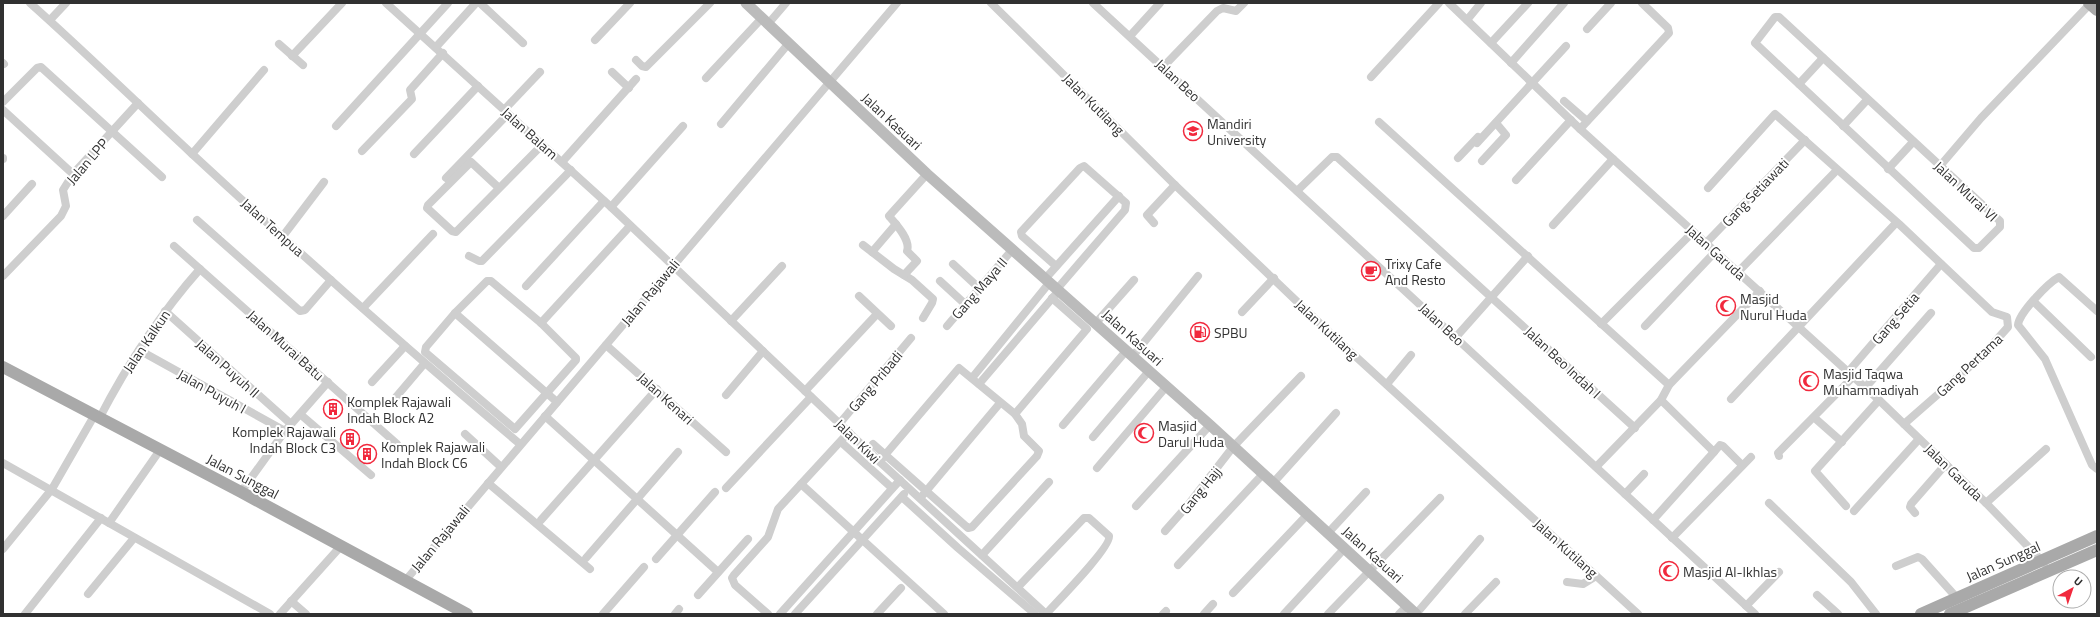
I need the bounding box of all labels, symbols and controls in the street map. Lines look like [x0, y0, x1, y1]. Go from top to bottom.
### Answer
street label: Jalan Beo [1151, 54, 1205, 106]
street label: Jalan Kutilang [1058, 68, 1130, 140]
street label: Jalan Kasuari [857, 87, 927, 155]
street label: Jalan Balam [497, 102, 563, 164]
place label: Mandiri University [1207, 113, 1267, 150]
school or university icon: Mandiri University [1182, 120, 1204, 142]
street label: Jalan LPP [61, 133, 113, 189]
street label: Gang Setiawati [1717, 153, 1793, 231]
street label: Jalan Murai VI [1929, 156, 2003, 226]
street label: Jalan Tempua [237, 193, 309, 261]
street label: Jalan Garuda [1681, 219, 1751, 285]
street label: Gang Maya II [946, 253, 1012, 323]
place label: Trixy Cafe And Resto [1385, 253, 1446, 290]
street label: Jalan Rajawali [616, 254, 684, 330]
cafe icon: Trixy Cafe And Resto [1360, 260, 1382, 282]
street label: Gang Setia [1866, 287, 1924, 349]
place label: Masjid Nurul Huda [1740, 288, 1807, 325]
street label: Jalan Kutilang [1291, 294, 1363, 364]
mosque icon: Masjid Nurul Huda [1715, 295, 1737, 317]
street label: Jalan Beo [1415, 298, 1469, 350]
street label: Jalan Kasuari [1098, 304, 1168, 370]
street label: Jalan Kalkun [117, 305, 175, 377]
street label: Jalan Murai Batu [243, 305, 329, 385]
fuel station icon: SPBU [1189, 321, 1211, 343]
street label: Jalan Beo Indah I [1520, 321, 1606, 403]
place label: SPBU [1214, 322, 1248, 343]
street label: Gang Pertama [1931, 329, 2007, 401]
street label: Jalan Puyuh II [193, 335, 263, 401]
street label: Gang Pribadi [843, 346, 907, 416]
place label: Masjid Taqwa Muhammadiyah [1823, 363, 1919, 400]
street label: Jalan Puyuh I [175, 365, 249, 417]
street label: Jalan Kenari [633, 367, 699, 429]
mosque icon: Masjid Taqwa Muhammadiyah [1798, 370, 1820, 392]
place label: Komplek Rajawali Indah Block A2 [347, 391, 451, 428]
building icon: Komplek Rajawali Indah Block A2 [322, 398, 344, 420]
street label: Jalan Kiwi [830, 414, 886, 468]
place label: Masjid Darul Huda [1158, 415, 1224, 452]
place label: Komplek Rajawali Indah Block C3 [232, 421, 336, 458]
mosque icon: Masjid Darul Huda [1133, 422, 1155, 444]
building icon: Komplek Rajawali Indah Block C3 [339, 428, 361, 450]
place label: Komplek Rajawali Indah Block C6 [381, 436, 485, 473]
street label: Jalan Garuda [1920, 439, 1988, 505]
building icon: Komplek Rajawali Indah Block C6 [356, 443, 378, 465]
street label: Jalan Sunggal [203, 448, 283, 504]
street label: Gang Hajj [1174, 462, 1226, 518]
street label: Jalan Rajawali [406, 500, 474, 576]
street label: Jalan Kutilang [1529, 513, 1603, 583]
street label: Jalan Kasuari [1338, 521, 1408, 587]
street label: Jalan Sunggal [1963, 535, 2043, 587]
mosque icon: Masjid Al-Ikhlas [1658, 560, 1680, 582]
place label: Masjid Al-Ikhlas [1683, 561, 1777, 582]
north arrow [2052, 569, 2092, 609]
text: U [2071, 573, 2086, 590]

